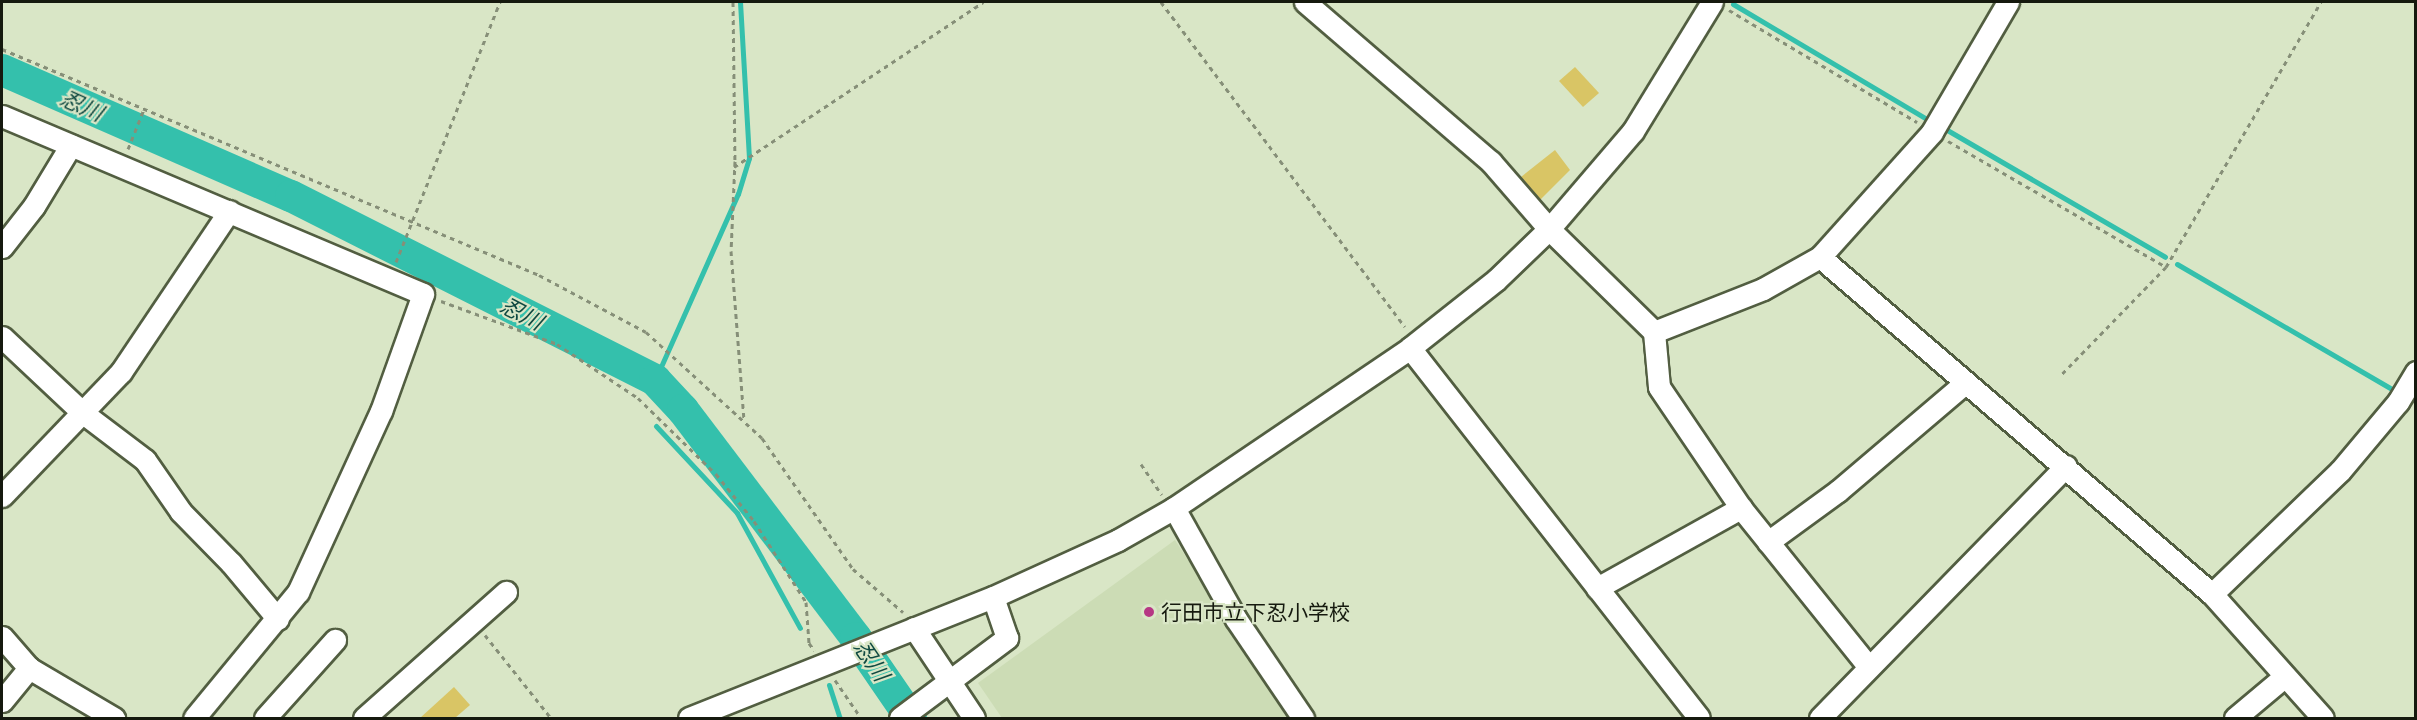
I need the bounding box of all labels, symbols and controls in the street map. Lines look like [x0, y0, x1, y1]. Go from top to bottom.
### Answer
water label: 忍川 [57, 84, 107, 126]
water label: 忍川 [496, 291, 548, 335]
place label: 行田市立下忍小学校 [1161, 599, 1350, 625]
marker: 行田市立下忍小学校 [1142, 605, 1156, 619]
water label: 忍川 [849, 634, 895, 686]

